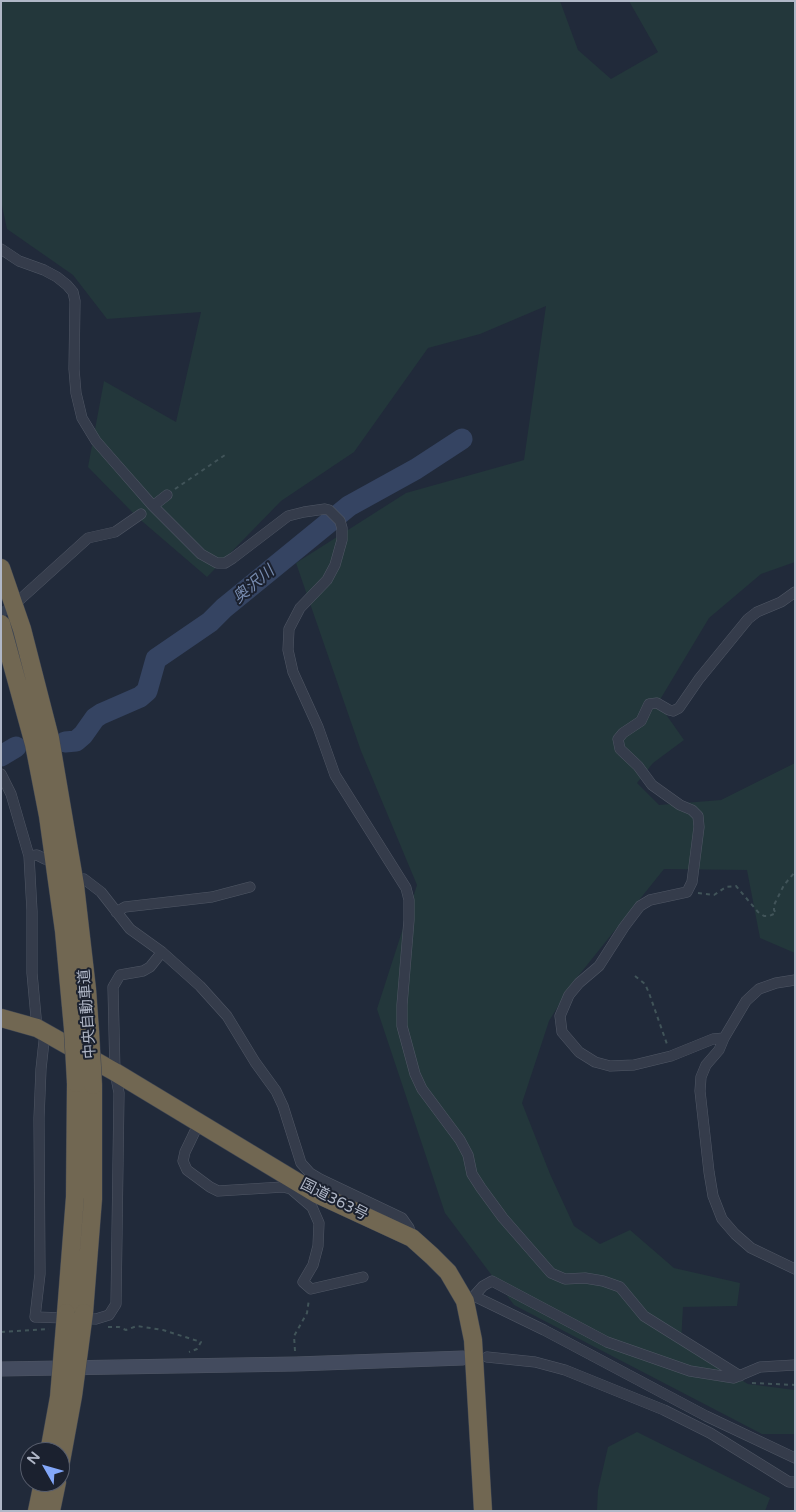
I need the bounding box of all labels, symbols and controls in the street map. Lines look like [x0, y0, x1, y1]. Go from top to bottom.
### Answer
water label: 奥沢川 [229, 562, 279, 608]
street label: 中央自動車道 [76, 968, 100, 1060]
street label: 国道363号 [297, 1175, 371, 1225]
north arrow [20, 1442, 70, 1492]
text: N [23, 1448, 44, 1468]

